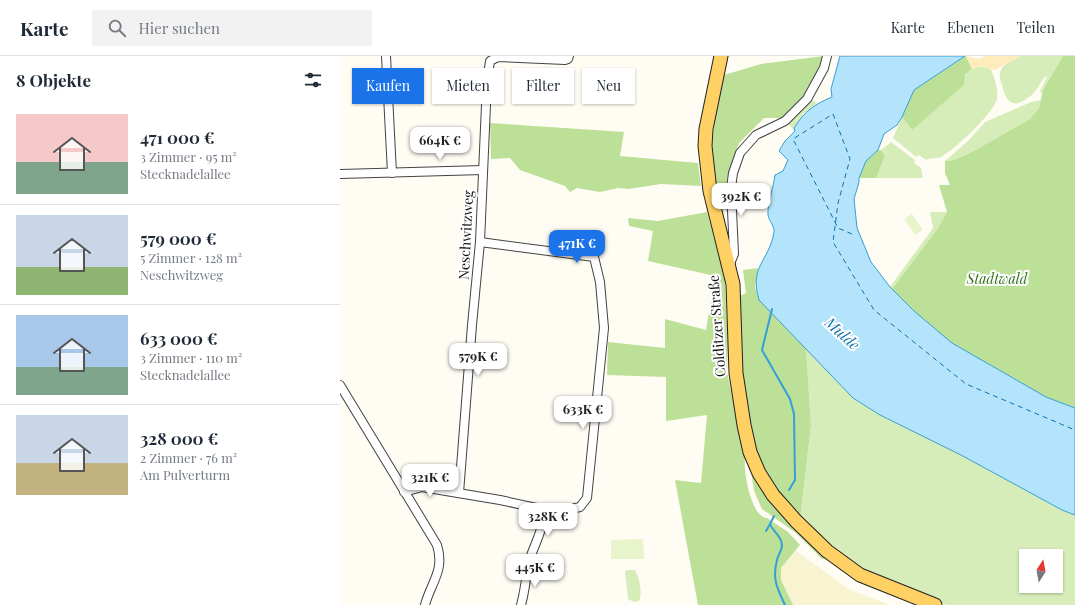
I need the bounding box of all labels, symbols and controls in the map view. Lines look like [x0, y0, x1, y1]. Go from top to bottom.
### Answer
search box [92, 10, 372, 46]
text: Karte [20, 15, 68, 41]
icon: search [106, 17, 128, 39]
text: Hier suchen [138, 18, 220, 38]
text: Karte [891, 18, 925, 37]
text: Ebenen [947, 18, 994, 37]
text: Teilen [1016, 18, 1055, 37]
chip: Kaufen [352, 68, 424, 104]
chip: Mieten [432, 68, 504, 104]
chip: Filter [512, 68, 574, 104]
chip: Neu [582, 68, 635, 104]
text: 8 Objekte [16, 69, 91, 91]
icon: filters [302, 69, 324, 91]
text: 471 000 € [140, 126, 215, 148]
pin: 664K € [407, 127, 473, 161]
icon: home [48, 130, 96, 178]
text: 664K € [419, 131, 461, 148]
text: 3 Zimmer · 95 m² [140, 148, 237, 165]
text: Stecknadelallee [140, 165, 231, 182]
pin: 392K € [708, 183, 774, 217]
text: 392K € [721, 187, 761, 204]
street label: Neschwitzweg [454, 189, 477, 280]
text: 579 000 € [140, 227, 217, 249]
pin: 471K € [544, 230, 610, 264]
icon: home [48, 231, 96, 279]
text: 471K € [558, 234, 596, 251]
text: 5 Zimmer · 128 m² [140, 249, 242, 266]
text: Neschwitzweg [140, 266, 223, 283]
park label: Stadtwald [966, 269, 1028, 288]
street label: Colditzer Straße [703, 274, 730, 378]
water label: Mulde [820, 312, 865, 354]
text: 633 000 € [140, 327, 218, 349]
icon: home [48, 331, 96, 379]
pin: 579K € [445, 343, 511, 377]
text: 579K € [458, 347, 498, 364]
text: 3 Zimmer · 110 m² [140, 349, 242, 366]
text: Stecknadelallee [140, 366, 231, 383]
pin: 633K € [550, 396, 616, 430]
text: 633K € [563, 400, 603, 417]
text: 328 000 € [140, 427, 218, 449]
icon: home [48, 431, 96, 479]
text: 2 Zimmer · 76 m² [140, 449, 237, 466]
pin: 321K € [397, 464, 463, 498]
text: Am Pulverturm [140, 466, 230, 483]
text: 321K € [411, 468, 449, 485]
pin: 328K € [515, 503, 581, 537]
text: 328K € [528, 507, 568, 524]
north arrow [1019, 549, 1063, 593]
map controls [1019, 549, 1063, 593]
pin: 445K € [502, 554, 568, 588]
text: 445K € [515, 558, 555, 575]

